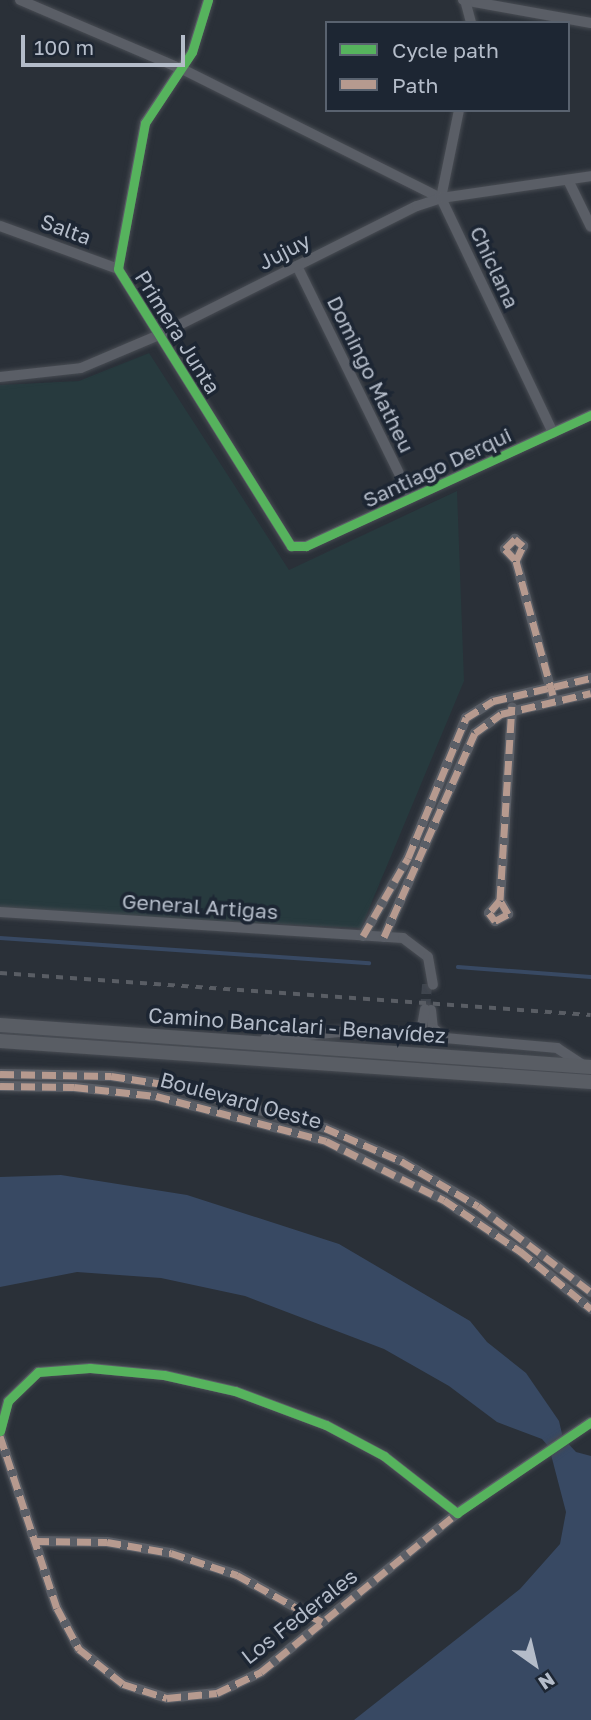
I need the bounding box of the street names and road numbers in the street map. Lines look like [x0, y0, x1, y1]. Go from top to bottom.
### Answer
street label: Salta [37, 208, 95, 250]
street label: Chiclana [465, 222, 525, 312]
street label: Jujuy [254, 227, 314, 275]
street label: Primera Junta [130, 266, 226, 398]
street label: Domingo Matheu [322, 292, 420, 456]
street label: Santiago Derqui [359, 422, 515, 512]
street label: General Artigas [121, 888, 279, 924]
street label: Camino Bancalari - Benavídez [147, 1002, 447, 1048]
street label: Boulevard Oeste [157, 1066, 325, 1134]
street label: Los Federales [236, 1563, 362, 1669]

